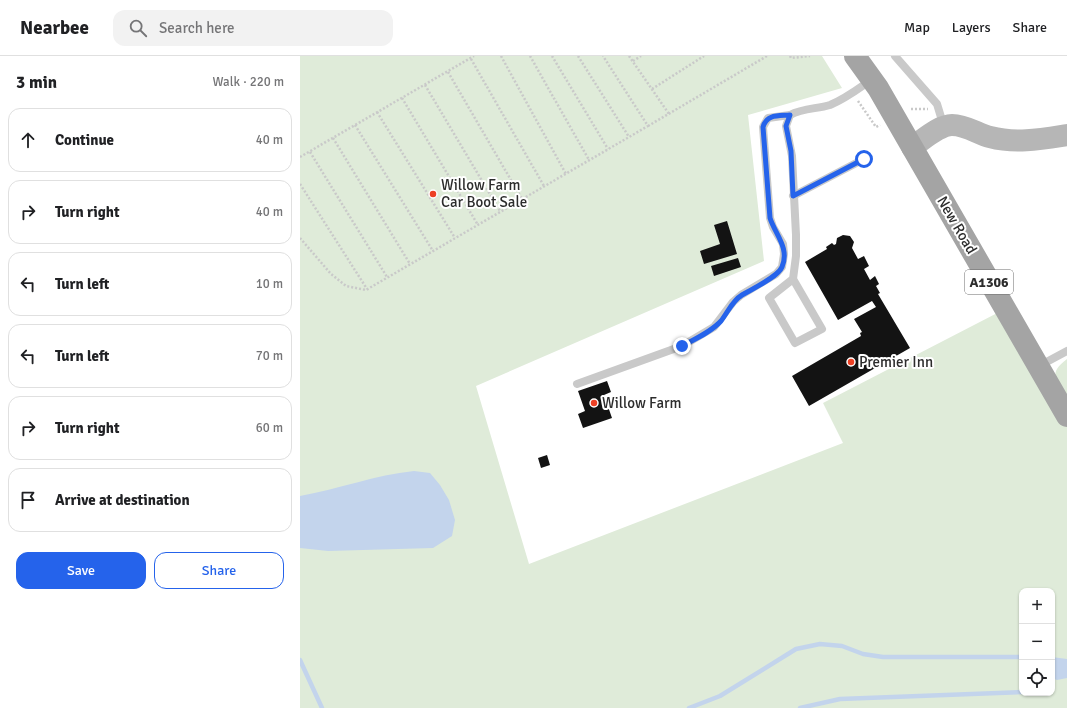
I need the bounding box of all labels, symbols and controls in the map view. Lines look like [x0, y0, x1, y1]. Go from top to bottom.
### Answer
search box [113, 10, 393, 46]
text: Nearbee [20, 16, 89, 40]
icon: search [127, 17, 149, 39]
text: Search here [159, 19, 235, 37]
text: Map [904, 19, 930, 36]
text: Layers [952, 19, 991, 36]
text: Share [1013, 19, 1047, 36]
text: 3 min [16, 72, 57, 93]
text: Walk · 220 m [213, 74, 284, 90]
icon: ahead [17, 129, 39, 151]
text: Continue [55, 131, 114, 149]
text: 40 m [256, 132, 283, 148]
route start [855, 150, 873, 168]
place label: Willow Farm Car Boot Sale [441, 176, 527, 211]
marker: Willow Farm Car Boot Sale [428, 189, 438, 199]
street label: New Road [933, 193, 981, 257]
icon: right [17, 201, 39, 223]
text: Turn right [55, 203, 120, 221]
text: 40 m [256, 204, 283, 220]
road number: A1306 [965, 270, 1013, 294]
icon: left [17, 273, 39, 295]
text: Turn left [55, 275, 109, 293]
text: 10 m [256, 276, 283, 292]
route end [673, 337, 691, 355]
icon: left [17, 345, 39, 367]
text: Turn left [55, 347, 109, 365]
text: 70 m [256, 348, 283, 364]
place label: Premier Inn [859, 353, 933, 371]
marker: Premier Inn [846, 357, 856, 367]
place label: Willow Farm [602, 394, 682, 412]
marker: Willow Farm [589, 398, 599, 408]
icon: right [17, 417, 39, 439]
text: Turn right [55, 419, 120, 437]
text: 60 m [256, 420, 283, 436]
icon: arrive [17, 489, 39, 511]
text: Arrive at destination [55, 491, 190, 509]
button: Save [16, 552, 146, 589]
button: Share [154, 552, 284, 589]
map controls [1019, 588, 1055, 696]
button: + [1019, 588, 1055, 624]
button: − [1019, 624, 1055, 660]
button: locate [1019, 660, 1055, 696]

